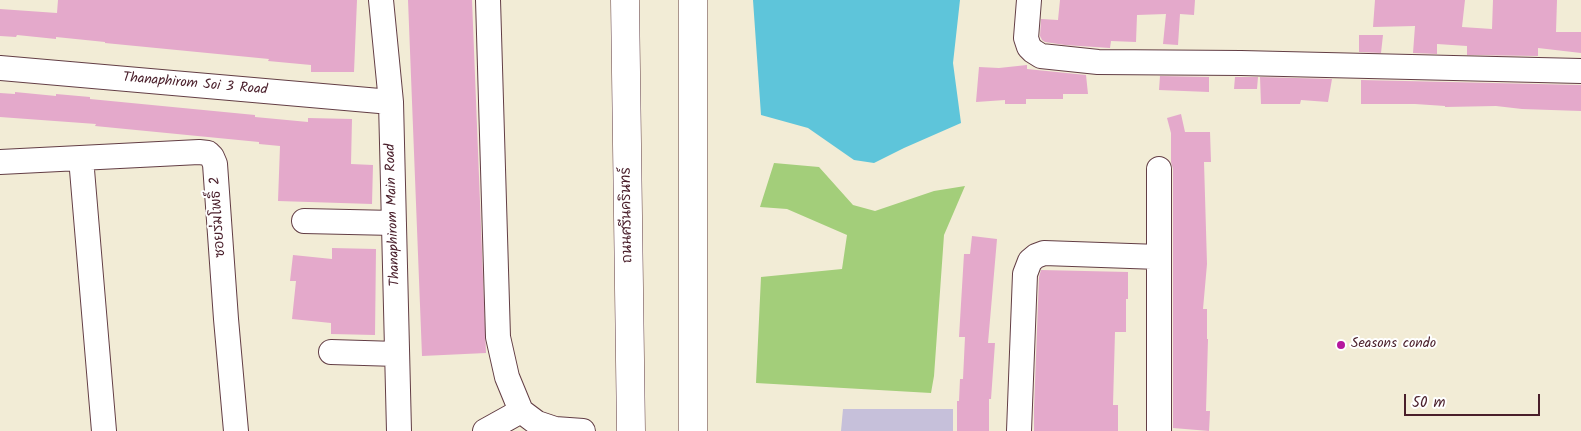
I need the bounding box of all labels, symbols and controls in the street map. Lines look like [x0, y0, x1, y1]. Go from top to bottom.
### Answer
street label: Thanaphirom Soi 3 Road [122, 70, 268, 100]
street label: Thanaphirom Main Road [383, 143, 405, 287]
street label: ถนนศรีนครินทร์ [619, 167, 637, 263]
street label: ซอยร่มโพธิ์ 2 [208, 176, 230, 258]
place label: Seasons condo [1351, 337, 1436, 353]
marker: Seasons condo [1335, 339, 1347, 351]
scale bar [1406, 384, 1542, 416]
text: 50 m [1412, 391, 1446, 415]

